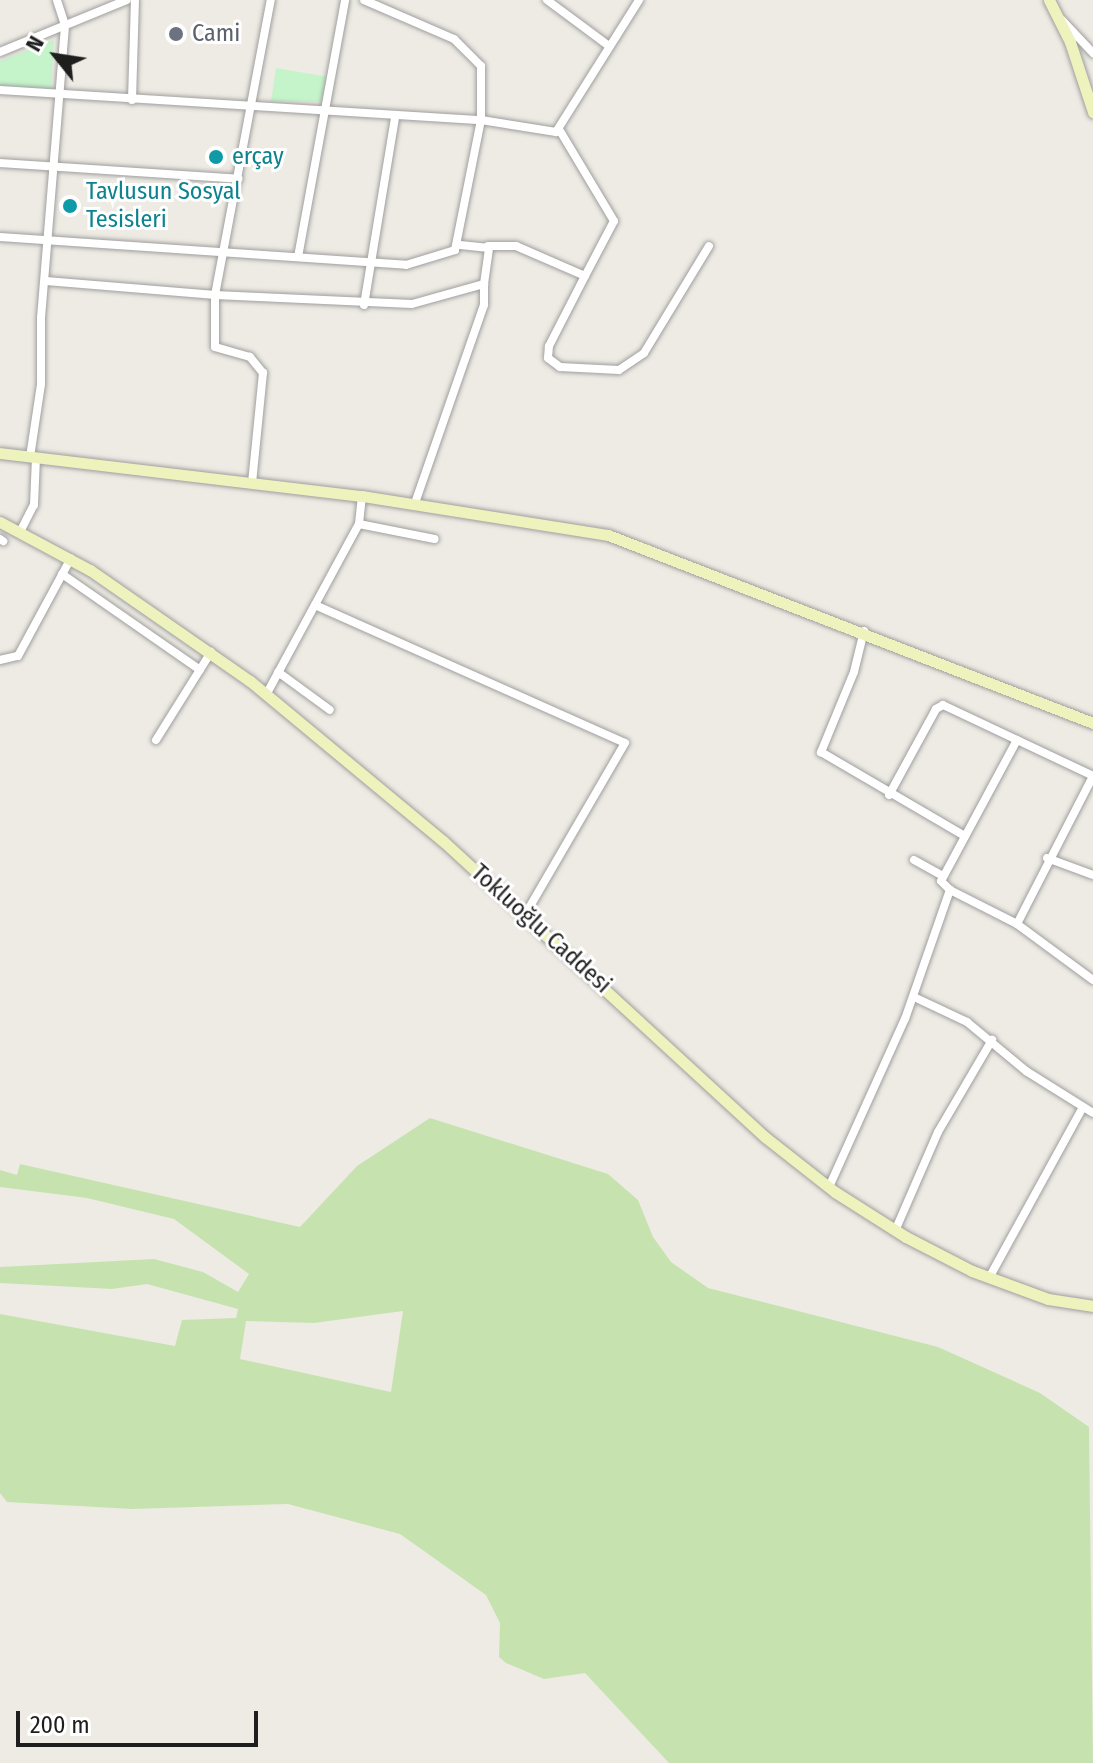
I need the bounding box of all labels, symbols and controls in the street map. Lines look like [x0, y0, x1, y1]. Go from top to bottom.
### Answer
north arrow [16, 16, 96, 96]
place label: Cami [192, 20, 240, 48]
marker: Cami [167, 25, 185, 43]
text: N [20, 31, 50, 56]
place label: erçay [232, 143, 284, 171]
marker: erçay [207, 148, 225, 166]
place label: Tavlusun Sosyal Tesisleri [86, 178, 241, 234]
marker: Tavlusun Sosyal Tesisleri [61, 197, 79, 215]
street label: Tokluoğlu Caddesi [465, 859, 617, 999]
scale bar [20, 1695, 262, 1745]
text: 200 m [30, 1711, 90, 1739]

